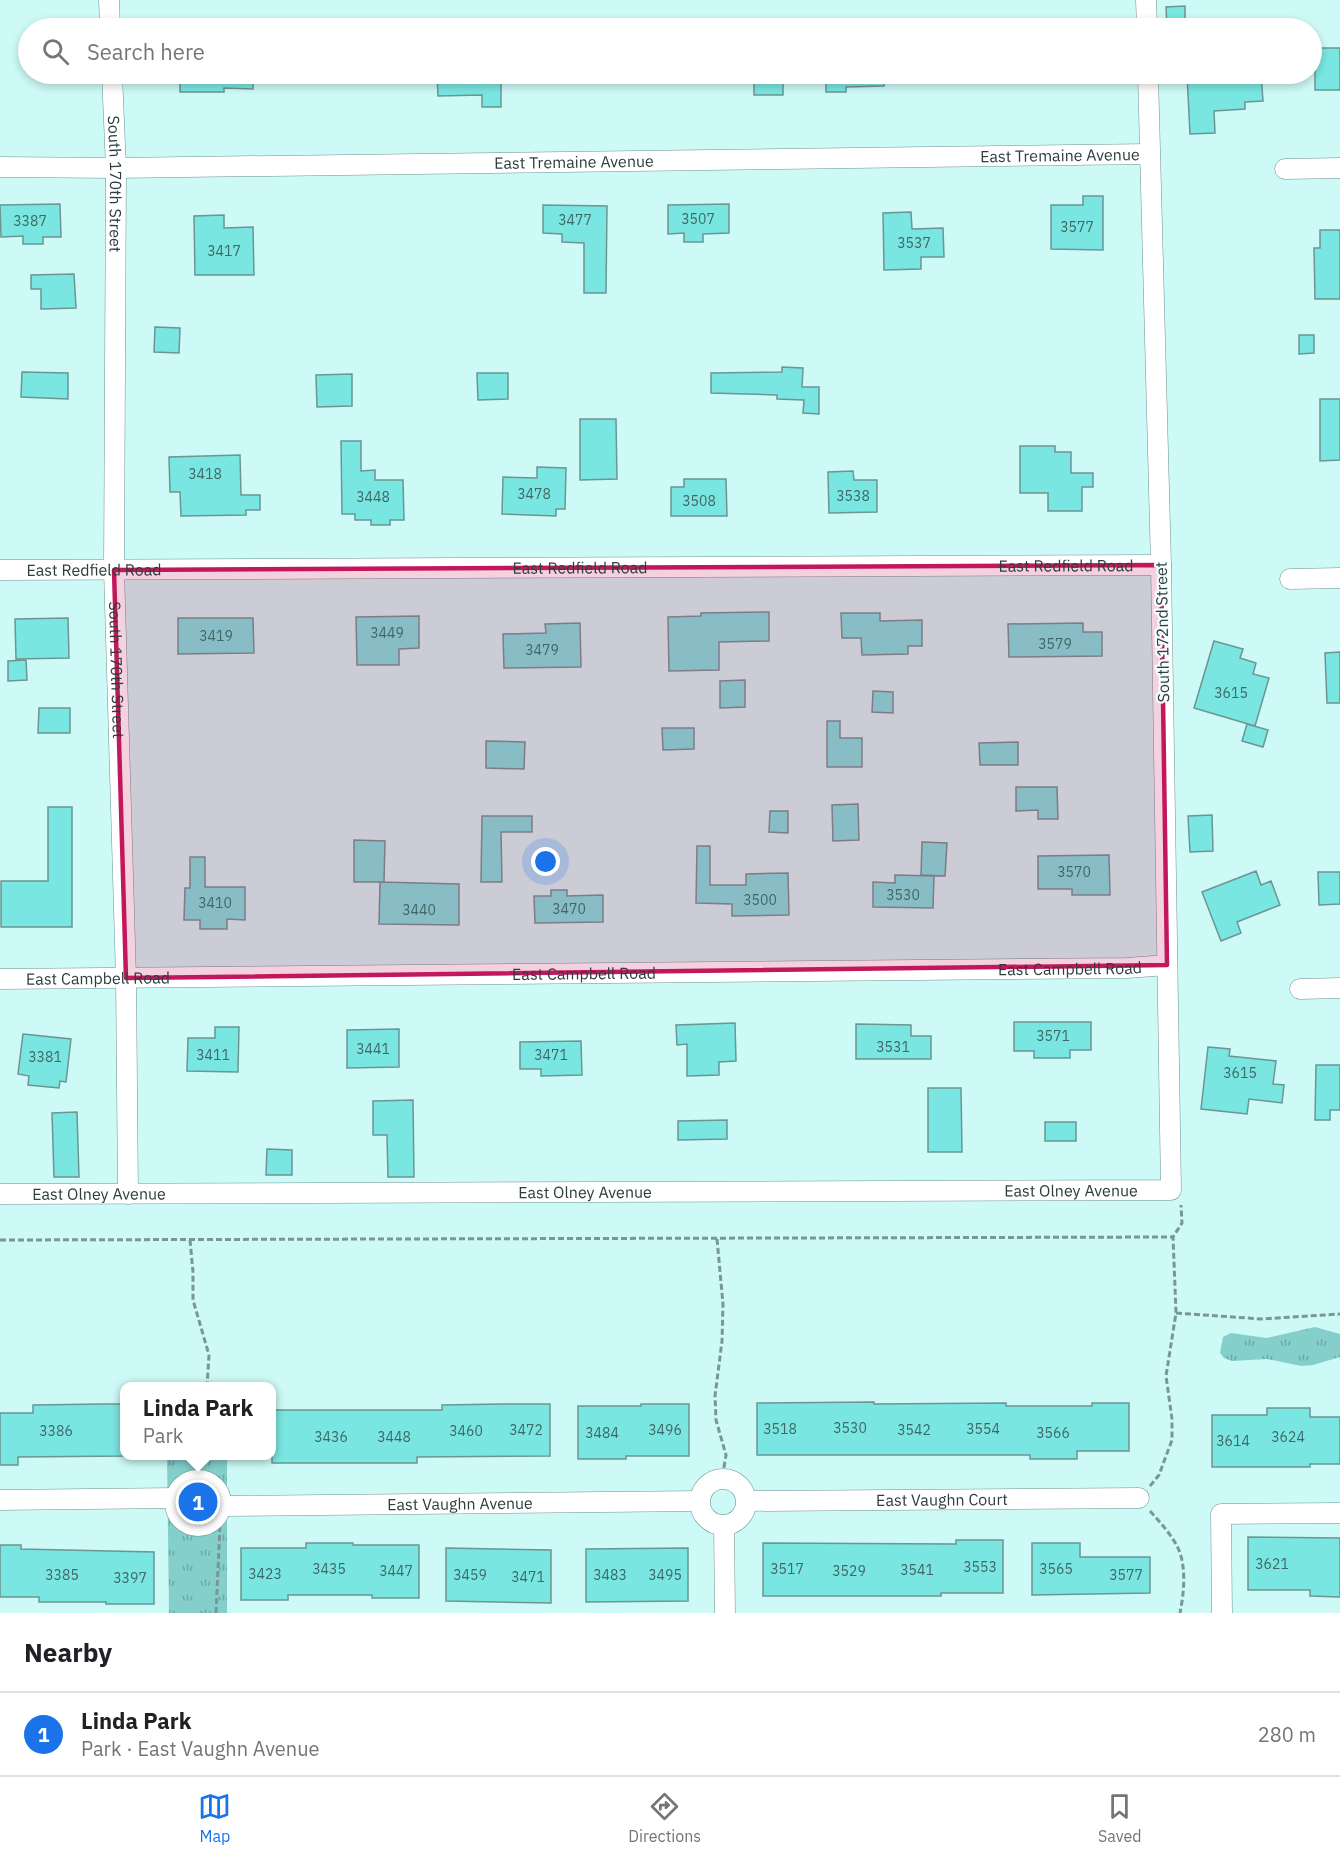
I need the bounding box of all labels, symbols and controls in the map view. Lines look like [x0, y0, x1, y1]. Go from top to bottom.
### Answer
search box [18, 18, 1322, 84]
icon: search [39, 35, 72, 68]
text: Search here [87, 37, 205, 66]
street label: South 170th Street [104, 115, 126, 253]
street label: East Tremaine Avenue [980, 144, 1140, 166]
street label: East Tremaine Avenue [494, 151, 654, 173]
house number: 3507 [681, 210, 715, 228]
house number: 3477 [558, 211, 592, 229]
house number: 3387 [13, 212, 47, 230]
house number: 3577 [1060, 218, 1094, 236]
house number: 3537 [897, 234, 931, 252]
house number: 3417 [207, 242, 241, 260]
house number: 3418 [188, 465, 222, 483]
house number: 3478 [517, 485, 551, 503]
house number: 3538 [836, 487, 870, 505]
house number: 3448 [356, 488, 390, 506]
house number: 3508 [682, 492, 716, 510]
street label: East Redfield Road [998, 555, 1134, 576]
street label: East Redfield Road [512, 557, 648, 578]
street label: East Redfield Road [26, 559, 162, 580]
street label: South 172nd Street [1151, 562, 1173, 702]
street label: South 170th Street [105, 601, 129, 739]
house number: 3449 [370, 624, 404, 642]
house number: 3419 [199, 627, 233, 645]
house number: 3579 [1038, 635, 1072, 653]
house number: 3479 [525, 641, 559, 659]
house number: 3615 [1214, 684, 1248, 702]
your location [531, 847, 560, 876]
house number: 3570 [1057, 863, 1091, 881]
house number: 3530 [886, 886, 920, 904]
house number: 3500 [743, 891, 777, 909]
house number: 3410 [198, 894, 232, 912]
house number: 3470 [552, 900, 586, 918]
house number: 3440 [402, 901, 436, 919]
street label: East Campbell Road [998, 957, 1143, 979]
street label: East Campbell Road [512, 963, 656, 984]
street label: East Campbell Road [26, 967, 170, 989]
house number: 3571 [1036, 1027, 1070, 1045]
house number: 3531 [876, 1038, 910, 1056]
house number: 3441 [356, 1040, 390, 1058]
house number: 3411 [196, 1046, 230, 1064]
house number: 3471 [534, 1046, 568, 1064]
house number: 3381 [28, 1048, 62, 1066]
house number: 3615 [1223, 1064, 1257, 1082]
street label: East Olney Avenue [1004, 1180, 1138, 1201]
street label: East Olney Avenue [518, 1182, 652, 1202]
street label: East Olney Avenue [32, 1183, 166, 1204]
popup [120, 1382, 276, 1460]
text: Linda Park [143, 1393, 253, 1422]
house number: 3530 [833, 1419, 867, 1437]
house number: 3518 [763, 1420, 797, 1438]
house number: 3554 [966, 1420, 1000, 1438]
house number: 3472 [509, 1421, 543, 1439]
house number: 3496 [648, 1421, 682, 1439]
house number: 3542 [897, 1421, 931, 1439]
house number: 3386 [39, 1422, 73, 1440]
text: Park [143, 1422, 183, 1449]
house number: 3460 [449, 1422, 483, 1440]
house number: 3484 [585, 1424, 619, 1442]
house number: 3566 [1036, 1424, 1070, 1442]
house number: 3436 [314, 1428, 348, 1446]
house number: 3448 [377, 1428, 411, 1446]
house number: 3624 [1271, 1428, 1305, 1446]
house number: 3614 [1216, 1432, 1250, 1450]
pin: 1 [178, 1480, 218, 1524]
street label: East Vaughn Court [876, 1489, 1008, 1510]
street label: East Vaughn Avenue [387, 1493, 533, 1514]
house number: 3621 [1255, 1555, 1289, 1573]
house number: 3553 [963, 1558, 997, 1576]
house number: 3435 [312, 1560, 346, 1578]
house number: 3517 [770, 1560, 804, 1578]
house number: 3565 [1039, 1560, 1073, 1578]
house number: 3541 [900, 1561, 934, 1579]
house number: 3447 [379, 1562, 413, 1580]
house number: 3529 [832, 1562, 866, 1580]
house number: 3423 [248, 1565, 282, 1583]
house number: 3385 [45, 1566, 79, 1584]
house number: 3459 [453, 1566, 487, 1584]
house number: 3483 [593, 1566, 627, 1584]
house number: 3495 [648, 1566, 682, 1584]
house number: 3577 [1109, 1566, 1143, 1584]
house number: 3471 [511, 1568, 545, 1586]
house number: 3397 [113, 1569, 147, 1587]
text: Nearby [24, 1635, 112, 1669]
text: Linda Park [81, 1706, 191, 1735]
text: 1 [38, 1721, 50, 1748]
text: 280 m [1258, 1721, 1316, 1748]
text: Park · East Vaughn Avenue [81, 1735, 320, 1762]
tab: Map [198, 1790, 231, 1846]
tab: Directions [628, 1790, 701, 1846]
tab: Saved [1098, 1790, 1142, 1846]

